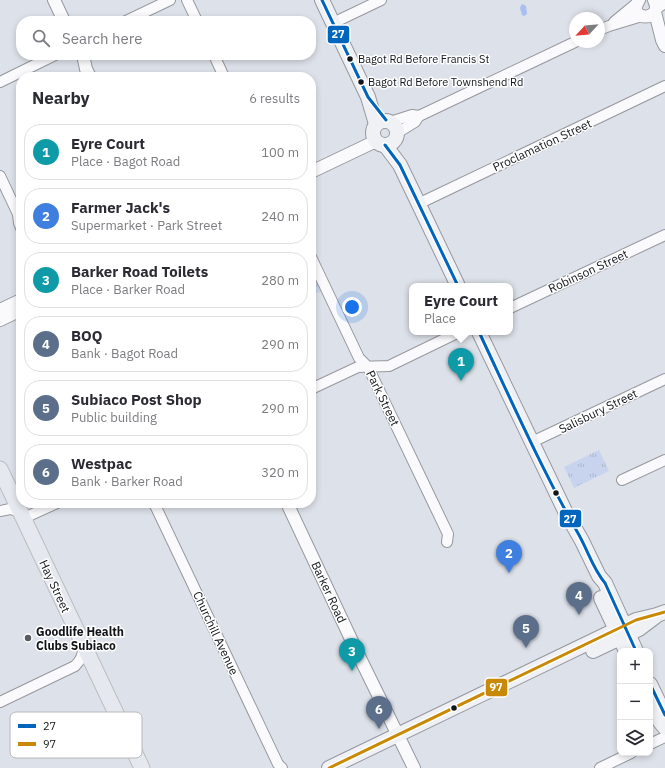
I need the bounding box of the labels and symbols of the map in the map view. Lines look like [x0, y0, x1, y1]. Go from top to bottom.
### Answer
north arrow [569, 12, 605, 48]
line badge: 27 [327, 25, 350, 44]
text: 27 [331, 27, 345, 41]
place label: Bagot Rd Before Francis St [358, 52, 489, 66]
marker: Bagot Rd Before Francis St [345, 54, 355, 64]
place label: Bagot Rd Before Townshend Rd [368, 75, 523, 89]
marker: Bagot Rd Before Townshend Rd [356, 77, 366, 87]
street label: Proclamation Street [490, 116, 594, 174]
street label: Robinson Street [546, 246, 630, 296]
your location [342, 297, 362, 317]
pin: 1 [448, 348, 474, 381]
street label: Park Street [363, 368, 403, 428]
street label: Salisbury Street [556, 386, 640, 436]
unlabelled marker [551, 488, 561, 498]
line badge: 27 [559, 509, 582, 528]
text: 27 [563, 512, 577, 526]
pin: 2 [496, 540, 522, 573]
street label: Hay Street [36, 557, 74, 615]
street label: Barker Road [308, 559, 350, 625]
pin: 4 [566, 582, 592, 615]
street label: Churchill Avenue [190, 589, 242, 678]
pin: 5 [513, 615, 539, 648]
place label: Goodlife Health Clubs Subiaco [36, 624, 124, 653]
marker: Goodlife Health Clubs Subiaco [23, 633, 33, 643]
pin: 3 [339, 638, 365, 671]
line badge: 97 [485, 678, 508, 697]
text: 97 [489, 680, 503, 694]
pin: 6 [366, 696, 392, 729]
unlabelled marker [449, 703, 459, 713]
legend [10, 712, 142, 758]
text: 27 [43, 719, 56, 733]
text: 97 [43, 737, 56, 751]

